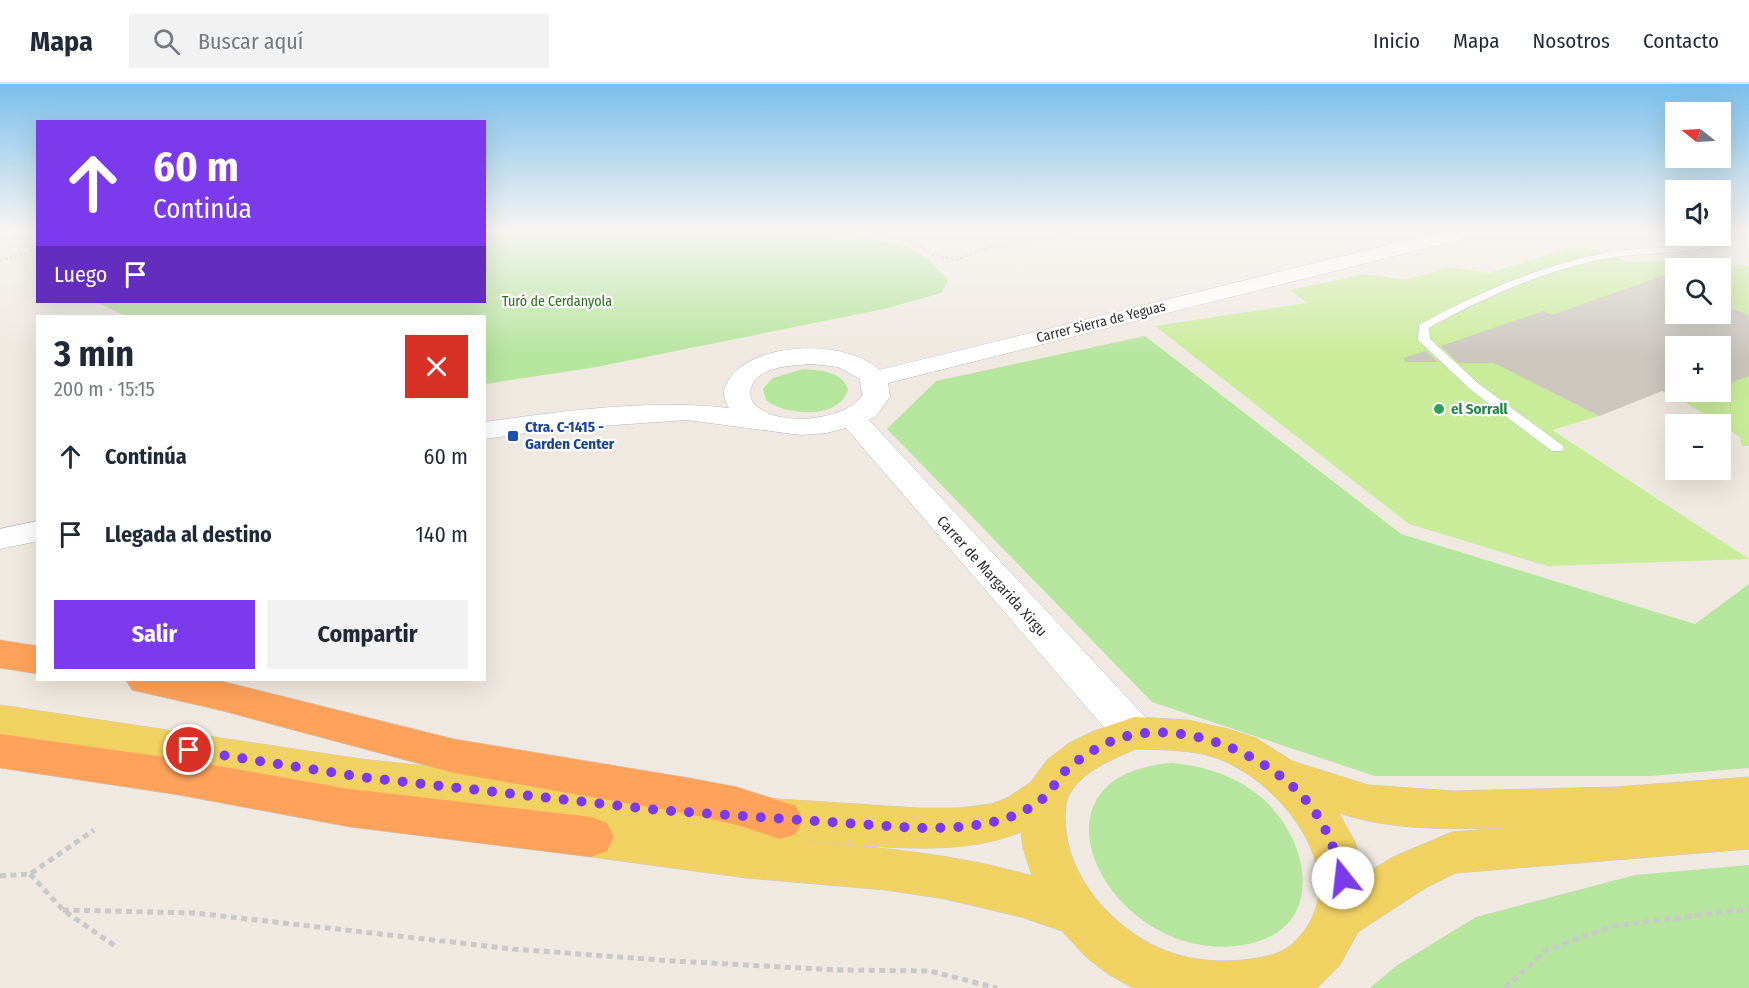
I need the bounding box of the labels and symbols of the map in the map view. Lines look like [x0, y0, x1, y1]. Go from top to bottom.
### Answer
north arrow [1665, 102, 1731, 168]
park label: Turó de Cerdanyola [502, 293, 612, 310]
street label: Carrer Sierra de Yeguas [1035, 298, 1167, 346]
place label: el Sorrall [1451, 400, 1509, 418]
marker: el Sorrall [1432, 402, 1446, 416]
place label: Ctra. C-1415 - Garden Center [525, 418, 615, 453]
marker: Ctra. C-1415 - Garden Center [506, 429, 520, 443]
street label: Carrer de Margarida Xirgu [933, 512, 1051, 640]
pin [163, 724, 214, 775]
position arrow [1311, 846, 1375, 910]

